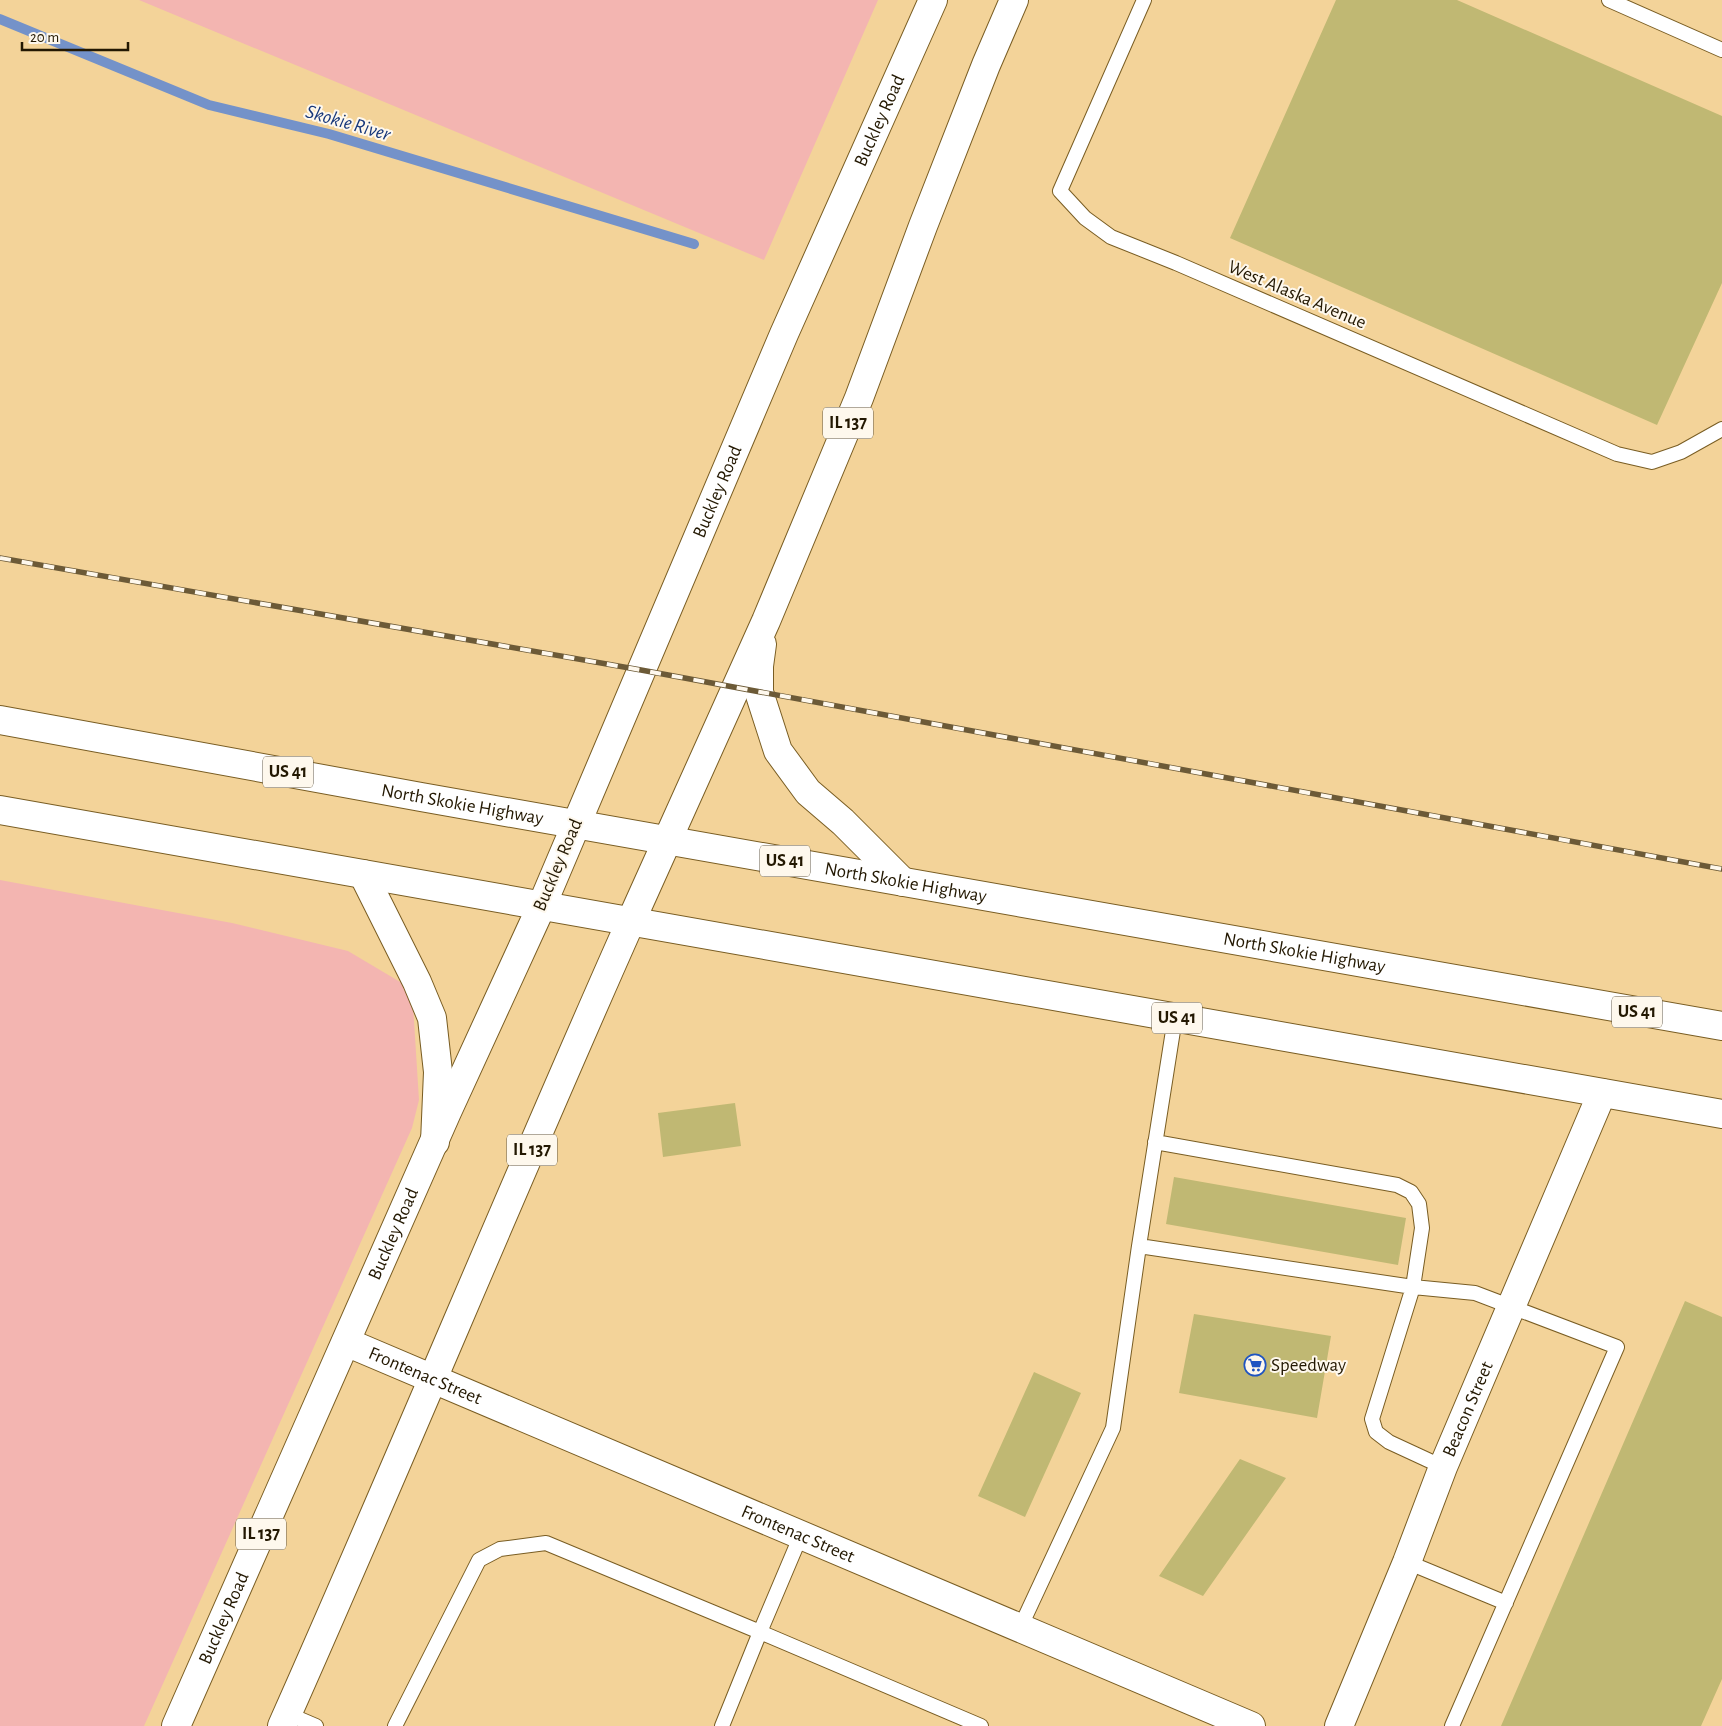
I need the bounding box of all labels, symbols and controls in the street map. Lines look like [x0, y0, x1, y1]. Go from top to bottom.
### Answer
scale bar [22, 20, 129, 52]
text: 20 m [30, 30, 59, 45]
street label: Buckley Road [851, 71, 908, 169]
water label: Skokie River [303, 101, 393, 145]
street label: West Alaska Avenue [1225, 257, 1369, 333]
road number: IL 137 [823, 408, 873, 438]
street label: Buckley Road [689, 442, 745, 541]
road number: US 41 [263, 756, 313, 788]
street label: North Skokie Highway [380, 780, 545, 828]
street label: Buckley Road [530, 816, 586, 914]
road number: US 41 [760, 846, 810, 876]
street label: North Skokie Highway [823, 859, 988, 906]
street label: North Skokie Highway [1222, 929, 1387, 976]
road number: US 41 [1612, 996, 1662, 1028]
road number: US 41 [1152, 1002, 1202, 1034]
road number: IL 137 [507, 1134, 557, 1166]
street label: Buckley Road [365, 1185, 422, 1283]
street label: Frontenac Street [366, 1343, 485, 1408]
supermarket icon: Speedway [1243, 1353, 1267, 1377]
place label: Speedway [1271, 1356, 1346, 1375]
street label: Beacon Street [1439, 1359, 1496, 1460]
street label: Frontenac Street [739, 1501, 857, 1566]
road number: IL 137 [236, 1518, 286, 1550]
street label: Buckley Road [195, 1569, 252, 1667]

